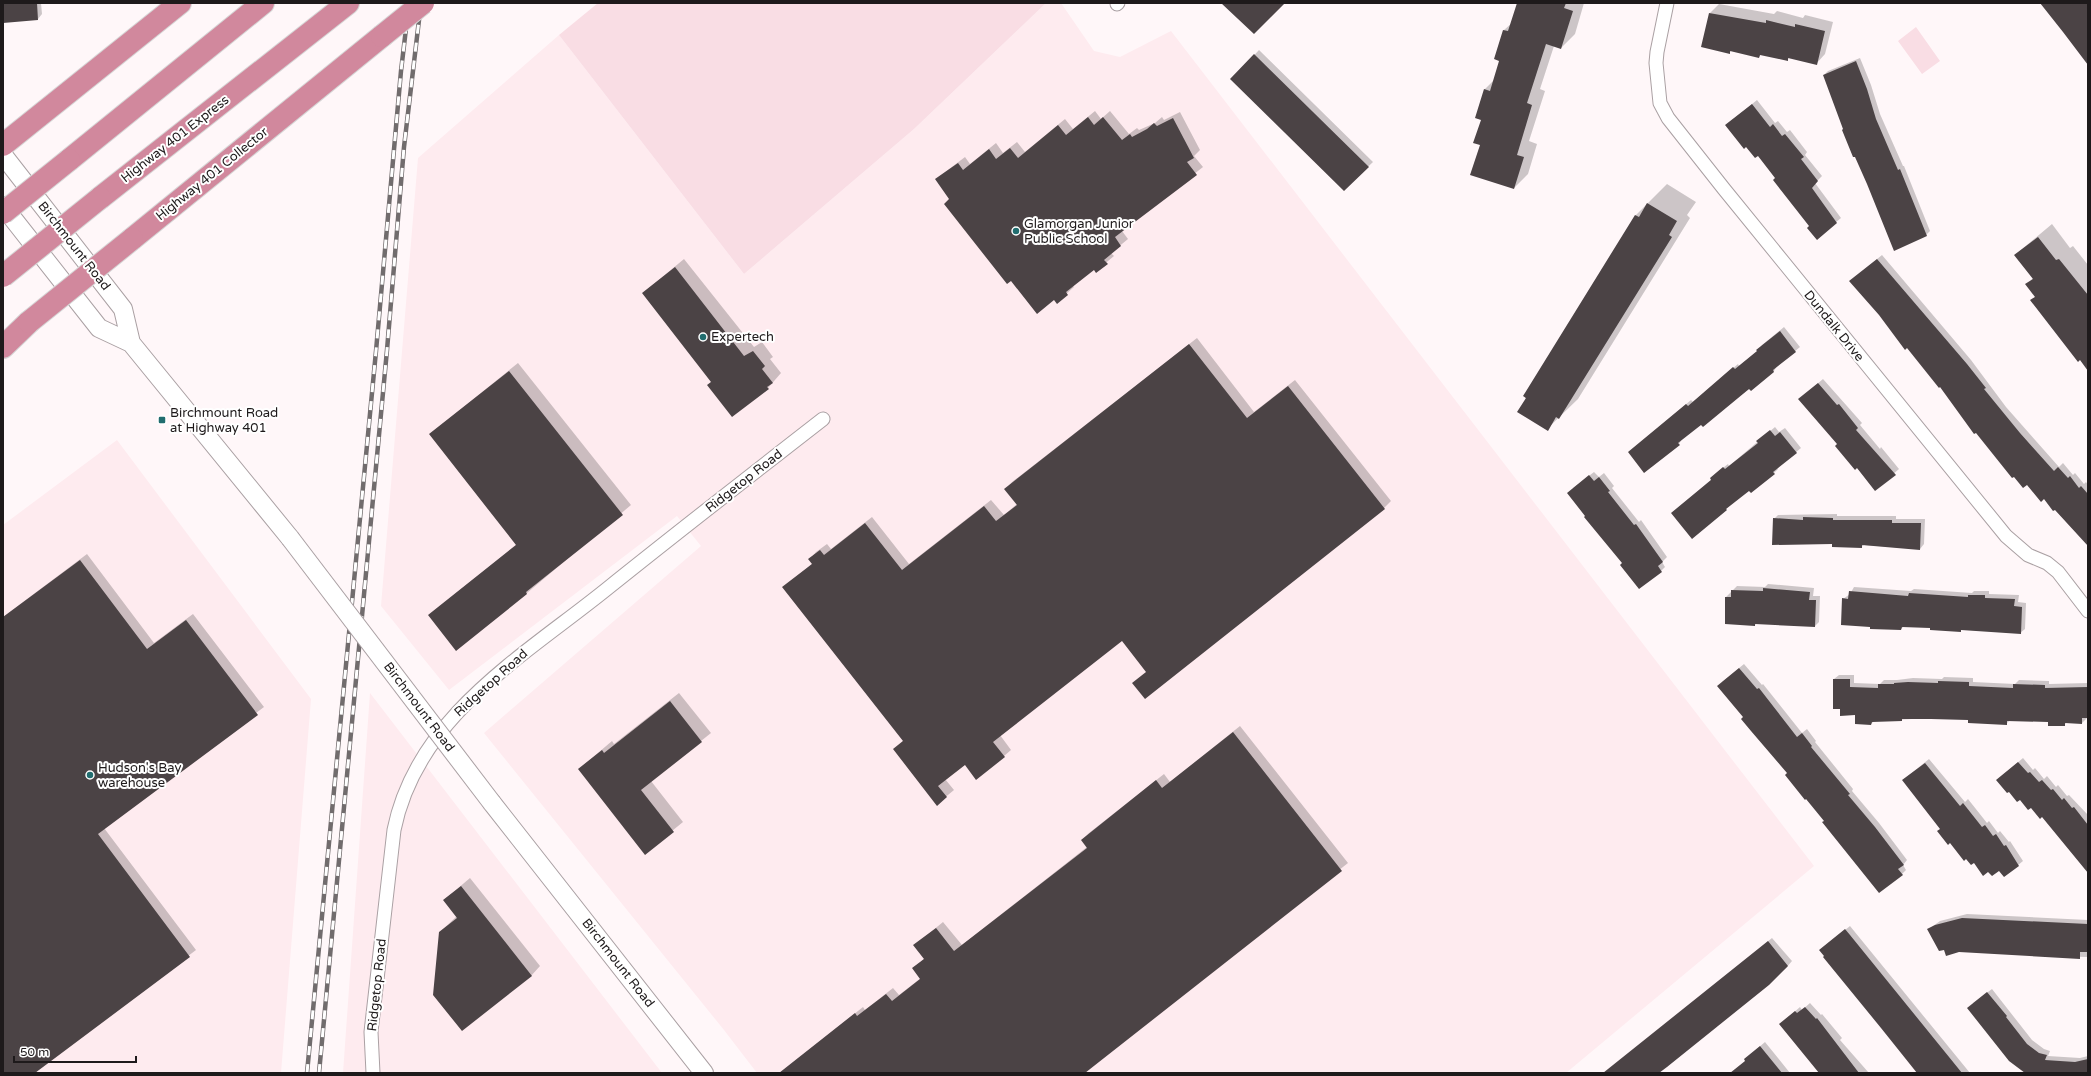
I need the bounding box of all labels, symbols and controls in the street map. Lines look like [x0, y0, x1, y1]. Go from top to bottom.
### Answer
street label: Highway 401 Express [118, 92, 232, 186]
street label: Highway 401 Collector [153, 124, 271, 224]
street label: Birchmount Road [34, 198, 114, 294]
place label: Glamorgan Junior Public School [1024, 216, 1134, 247]
marker: Glamorgan Junior Public School [1011, 226, 1021, 236]
street label: Dundalk Drive [1800, 287, 1868, 365]
place label: Expertech [711, 329, 774, 345]
marker: Expertech [698, 332, 708, 342]
place label: Birchmount Road at Highway 401 [170, 405, 278, 436]
marker: Birchmount Road at Highway 401 [157, 415, 167, 425]
street label: Ridgetop Road [702, 446, 786, 516]
street label: Ridgetop Road [451, 646, 531, 720]
street label: Birchmount Road [380, 659, 458, 755]
place label: Hudson's Bay warehouse [98, 760, 182, 791]
marker: Hudson's Bay warehouse [85, 770, 95, 780]
street label: Birchmount Road [578, 915, 658, 1011]
street label: Ridgetop Road [364, 938, 390, 1032]
scale bar [14, 1038, 136, 1064]
text: 50 m [20, 1045, 49, 1059]

